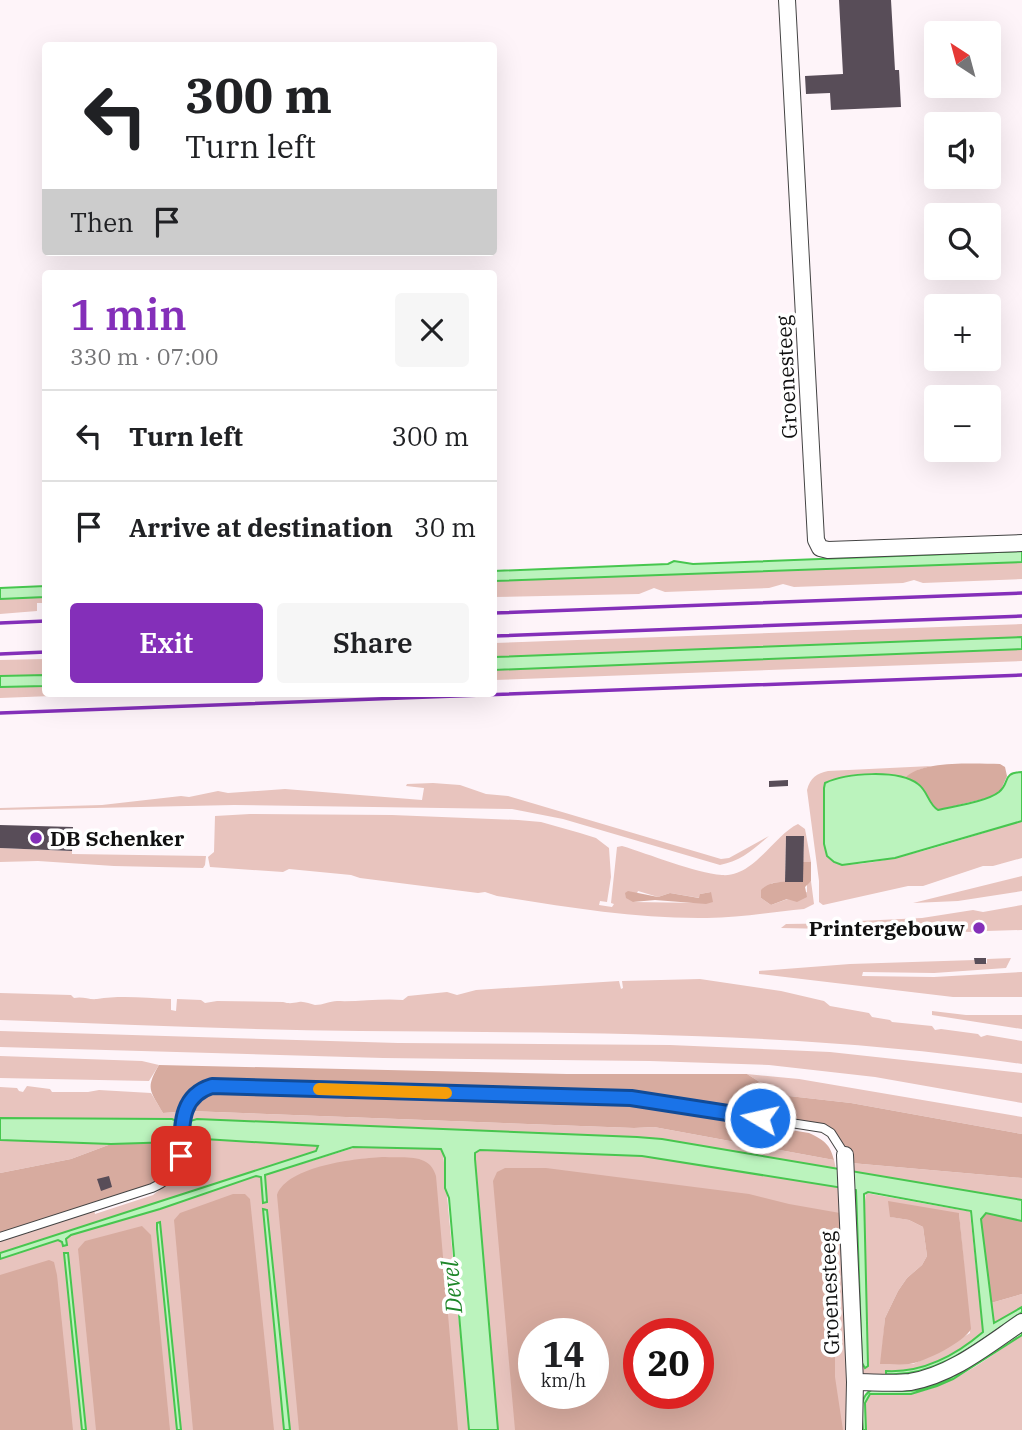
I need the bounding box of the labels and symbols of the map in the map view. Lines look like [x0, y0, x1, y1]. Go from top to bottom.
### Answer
north arrow [924, 21, 1001, 98]
street label: Groenesteeg [769, 314, 803, 440]
place label: DB Schenker [50, 824, 185, 852]
marker: DB Schenker [28, 830, 44, 846]
place label: Printergebouw [809, 914, 965, 942]
marker: Printergebouw [971, 920, 987, 936]
position arrow [723, 1081, 797, 1155]
pin [151, 1126, 211, 1186]
street label: Groenesteeg [813, 1230, 845, 1355]
water label: Devel [434, 1259, 468, 1315]
speed limit sign: 20 [623, 1318, 714, 1409]

